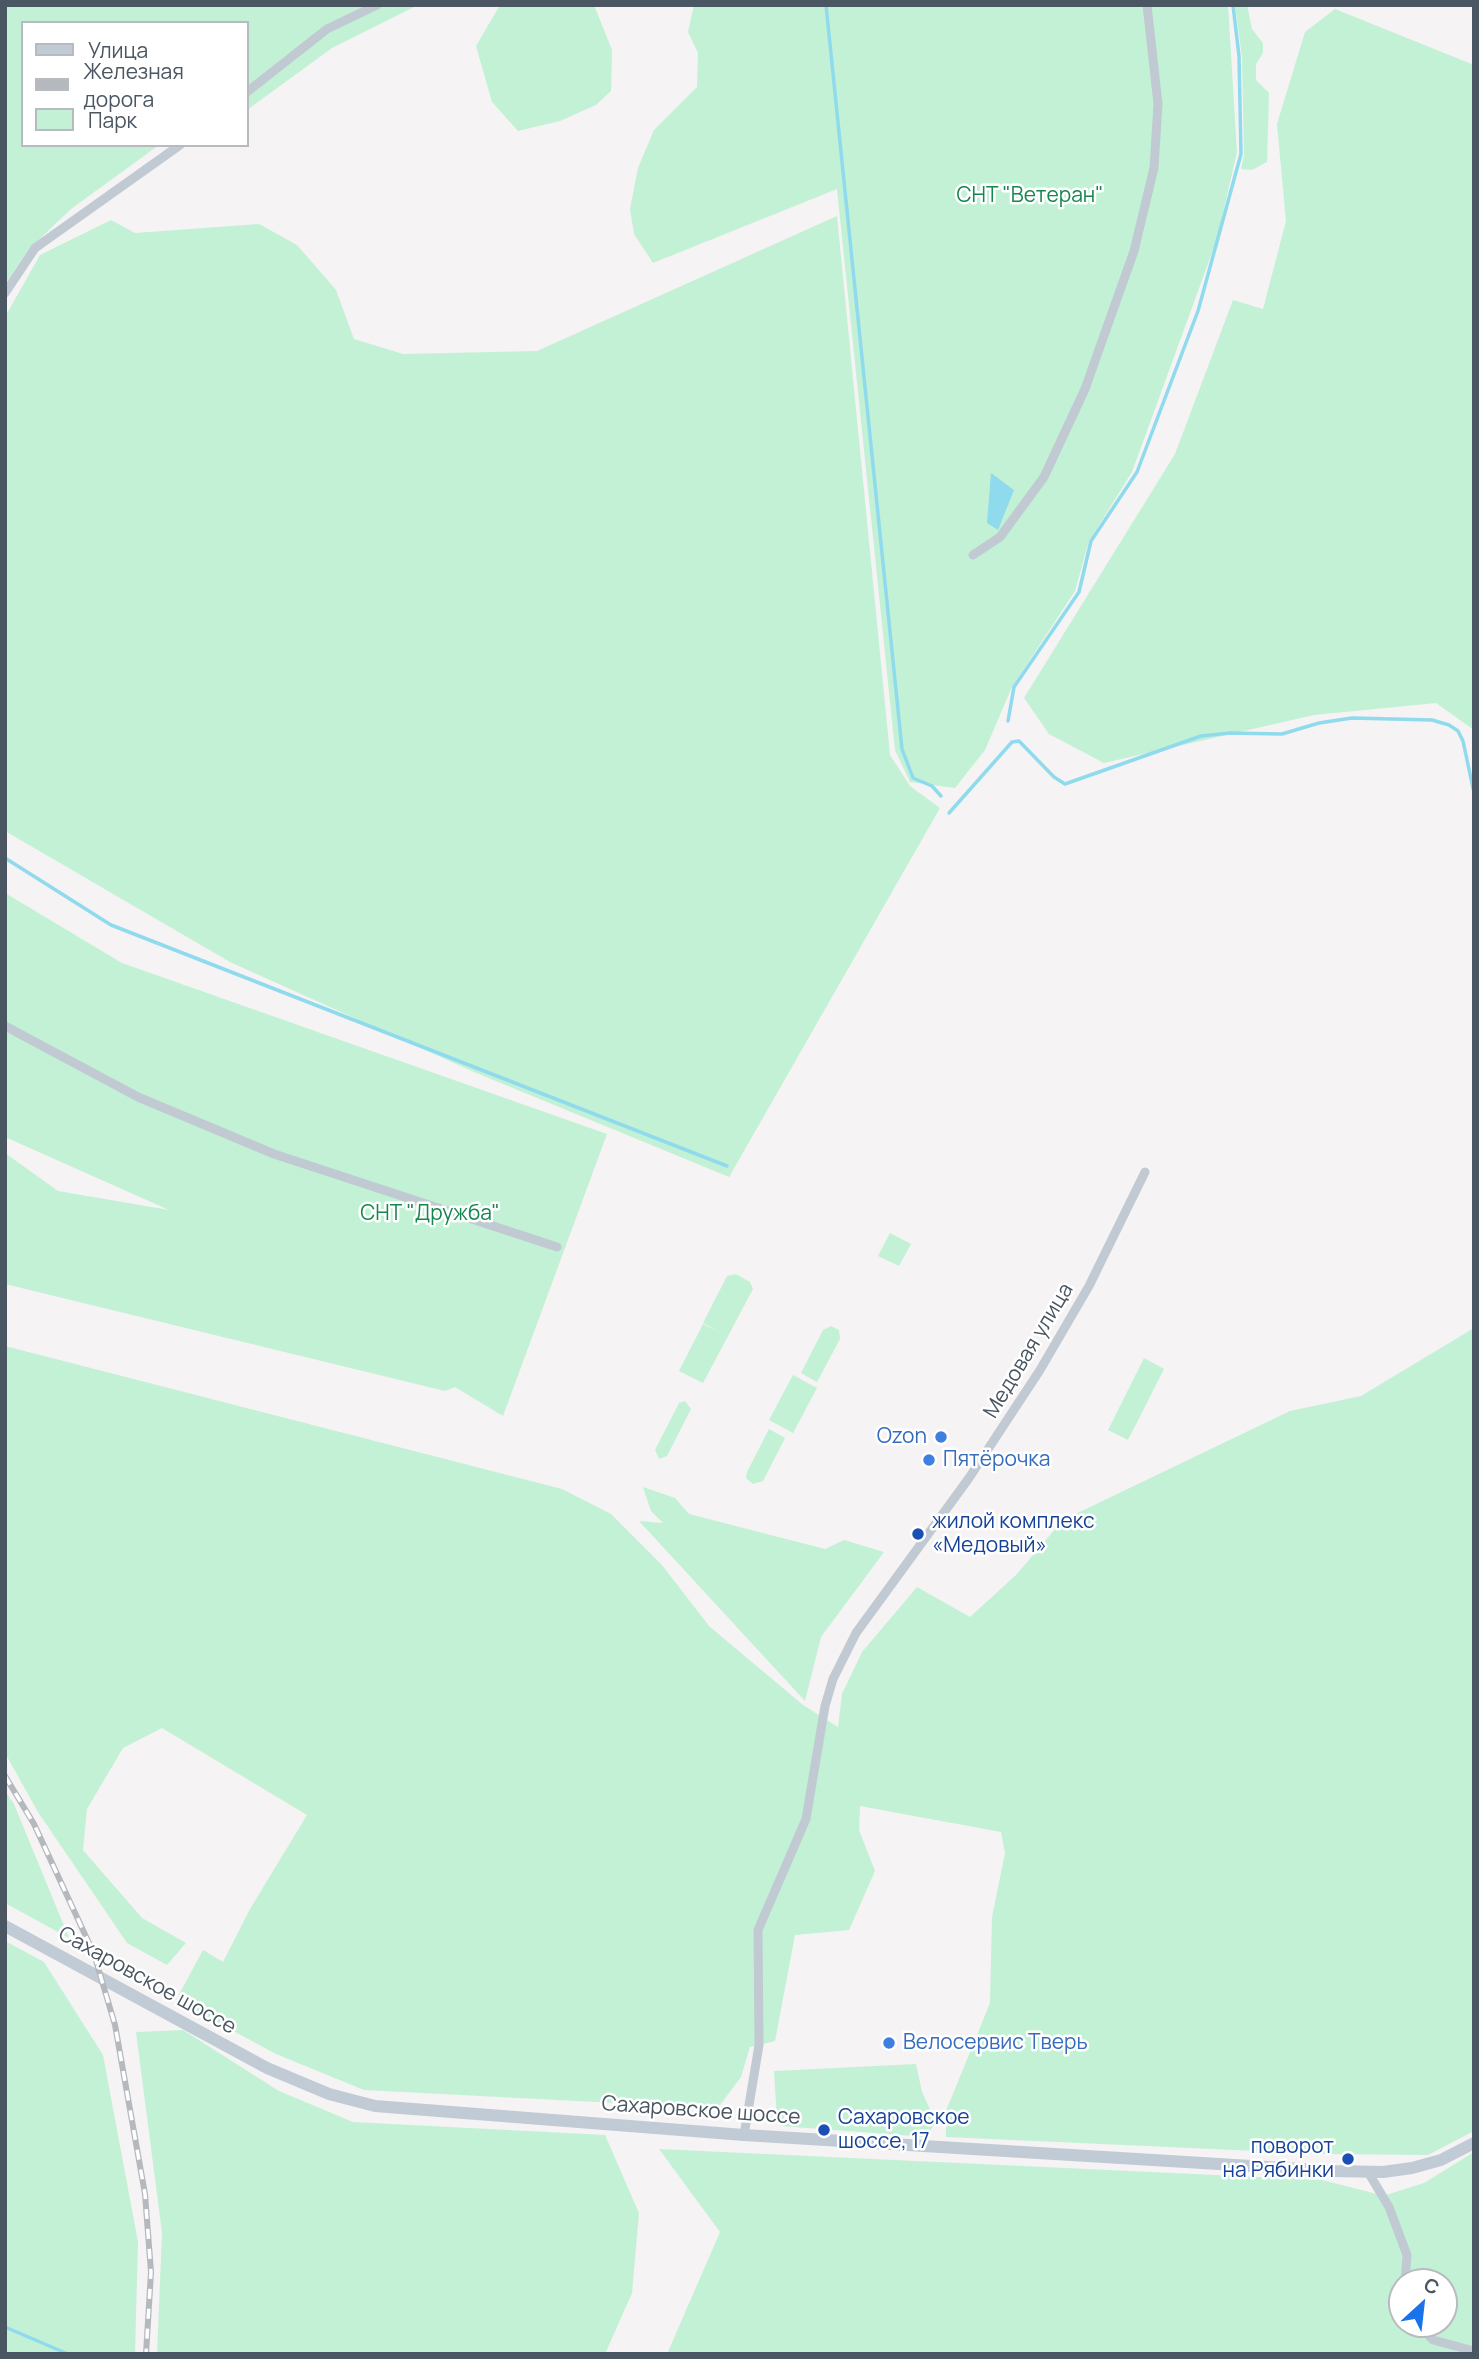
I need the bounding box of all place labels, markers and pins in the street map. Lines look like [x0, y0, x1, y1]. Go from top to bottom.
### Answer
place label: Ozon [877, 1424, 927, 1450]
marker: Ozon [933, 1429, 949, 1445]
place label: Пятёрочка [943, 1447, 1050, 1473]
marker: Пятёрочка [921, 1452, 937, 1468]
place label: жилой комплекс «Медовый» [932, 1509, 1095, 1559]
marker: жилой комплекс «Медовый» [910, 1526, 926, 1542]
place label: Велосервис Тверь [903, 2030, 1088, 2056]
marker: Велосервис Тверь [881, 2035, 897, 2051]
place label: Сахаровское шоссе, 17 [838, 2105, 970, 2155]
marker: Сахаровское шоссе, 17 [816, 2122, 832, 2138]
place label: поворот на Рябинки [1222, 2134, 1334, 2184]
marker: поворот на Рябинки [1340, 2151, 1356, 2167]

